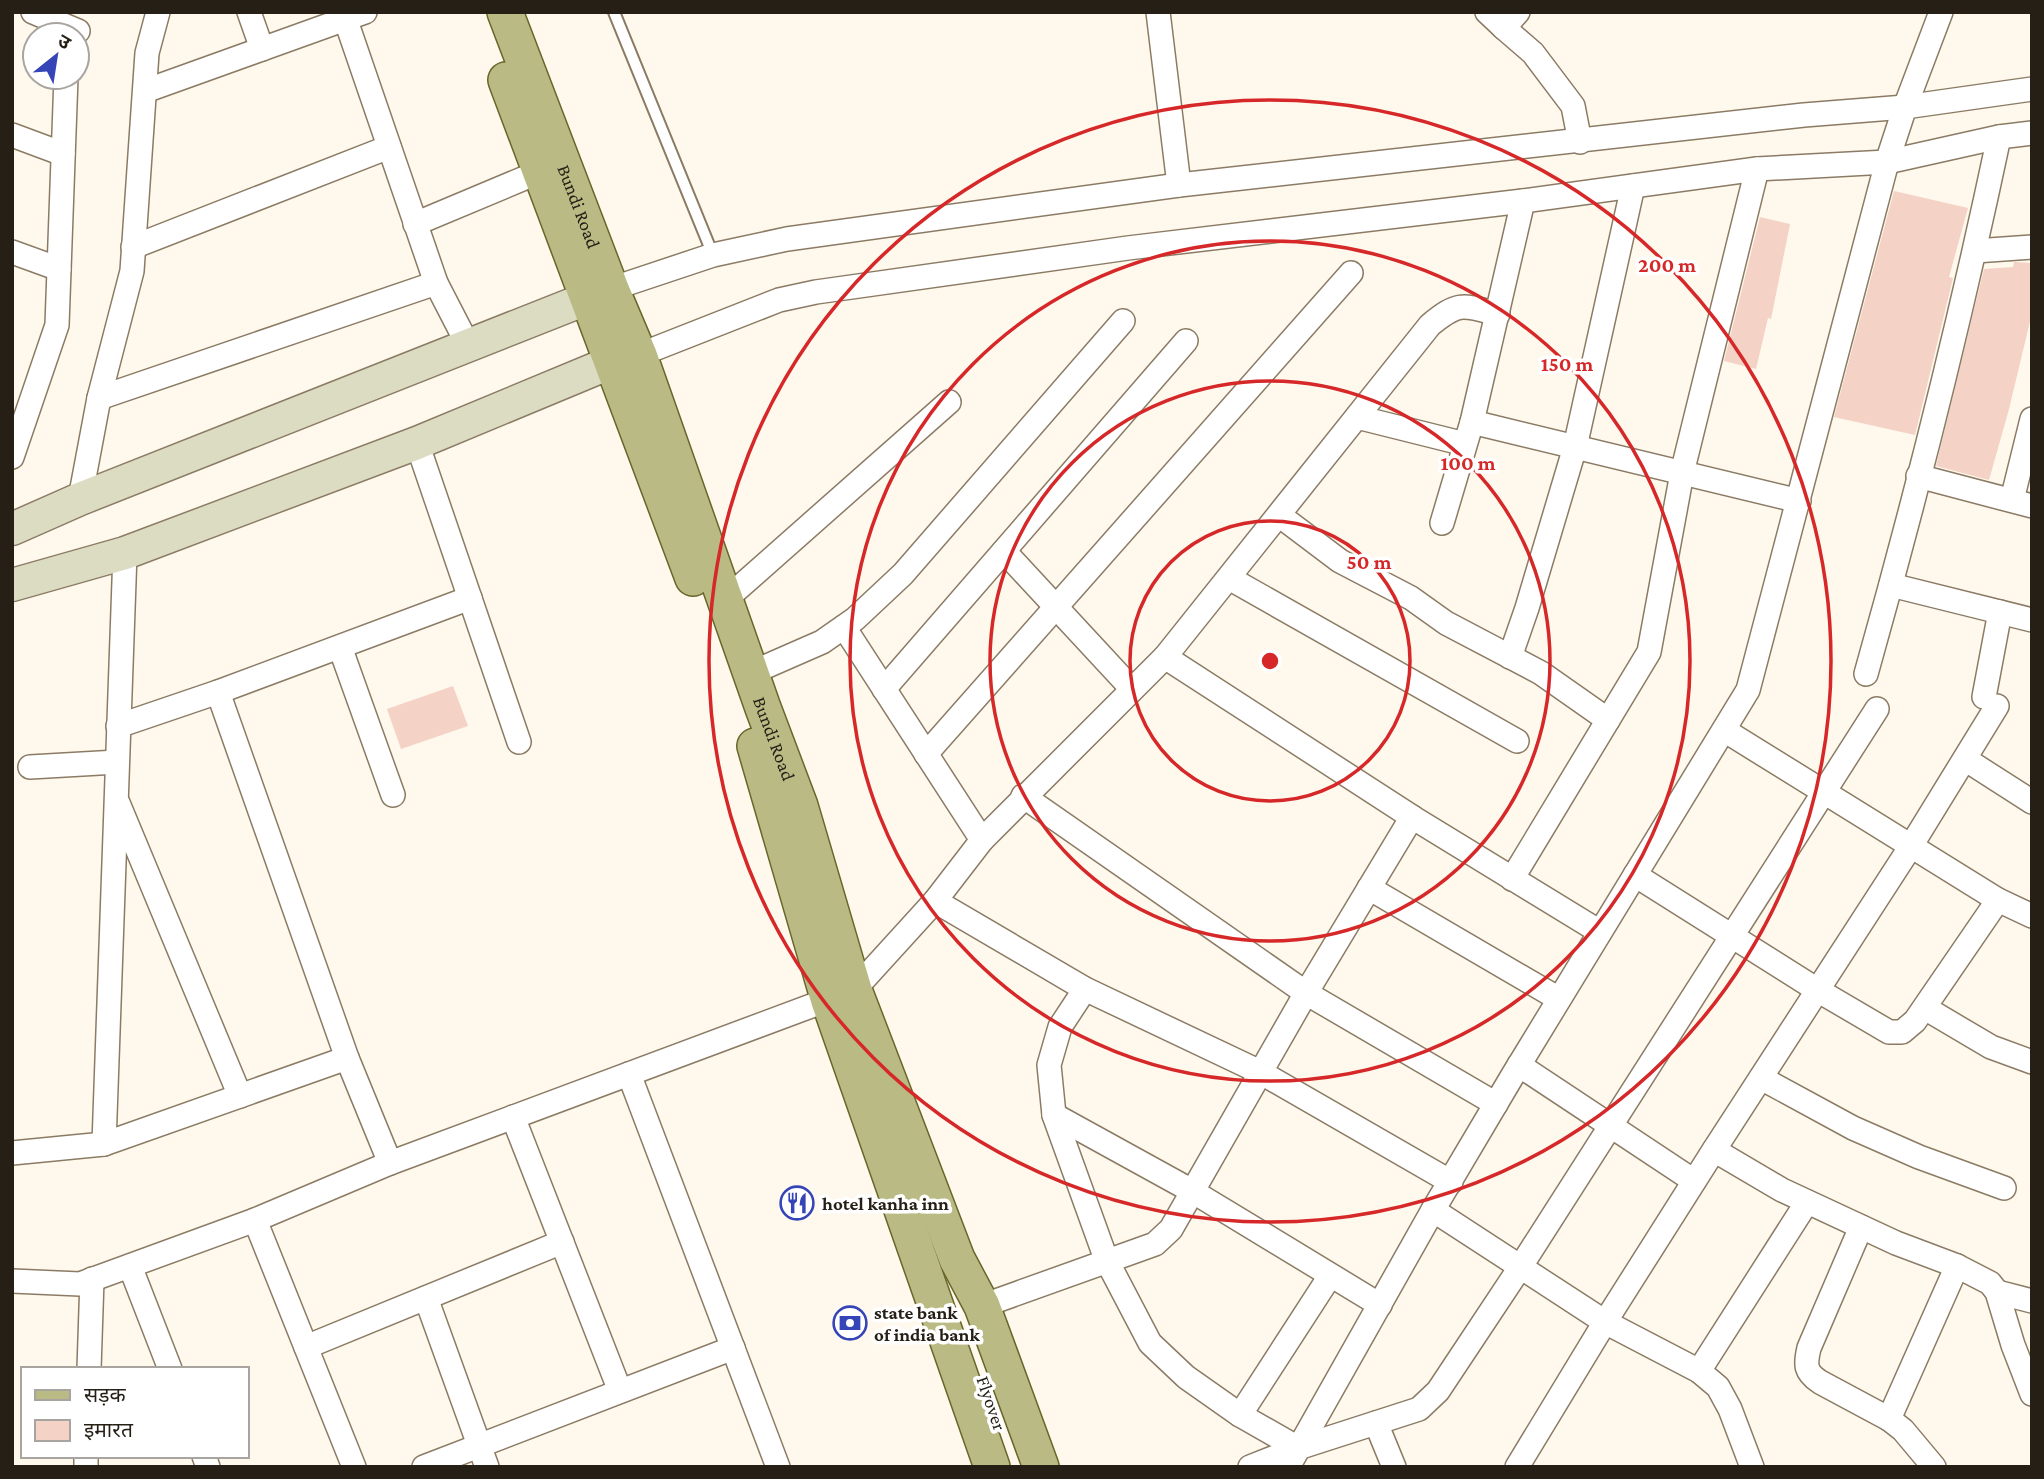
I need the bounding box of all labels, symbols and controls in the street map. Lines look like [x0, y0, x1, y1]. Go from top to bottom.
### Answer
north arrow [21, 21, 91, 91]
text: उ [54, 30, 75, 54]
street label: Bundi Road [553, 162, 604, 251]
text: 200 m [1638, 253, 1696, 277]
text: 150 m [1541, 352, 1594, 376]
text: 100 m [1440, 451, 1496, 475]
text: 50 m [1347, 550, 1392, 574]
centre of rings [1258, 649, 1282, 673]
street label: Bundi Road [749, 694, 799, 783]
restaurant icon: hotel kanha inn [778, 1184, 816, 1222]
place label: hotel kanha inn [822, 1193, 949, 1214]
place label: state bank of india bank [874, 1302, 980, 1345]
bank icon: state bank of india bank [831, 1304, 869, 1342]
legend [21, 1367, 248, 1458]
street label: Flyover [972, 1373, 1011, 1433]
text: सड़क [84, 1383, 126, 1407]
text: इमारत [84, 1418, 134, 1442]

